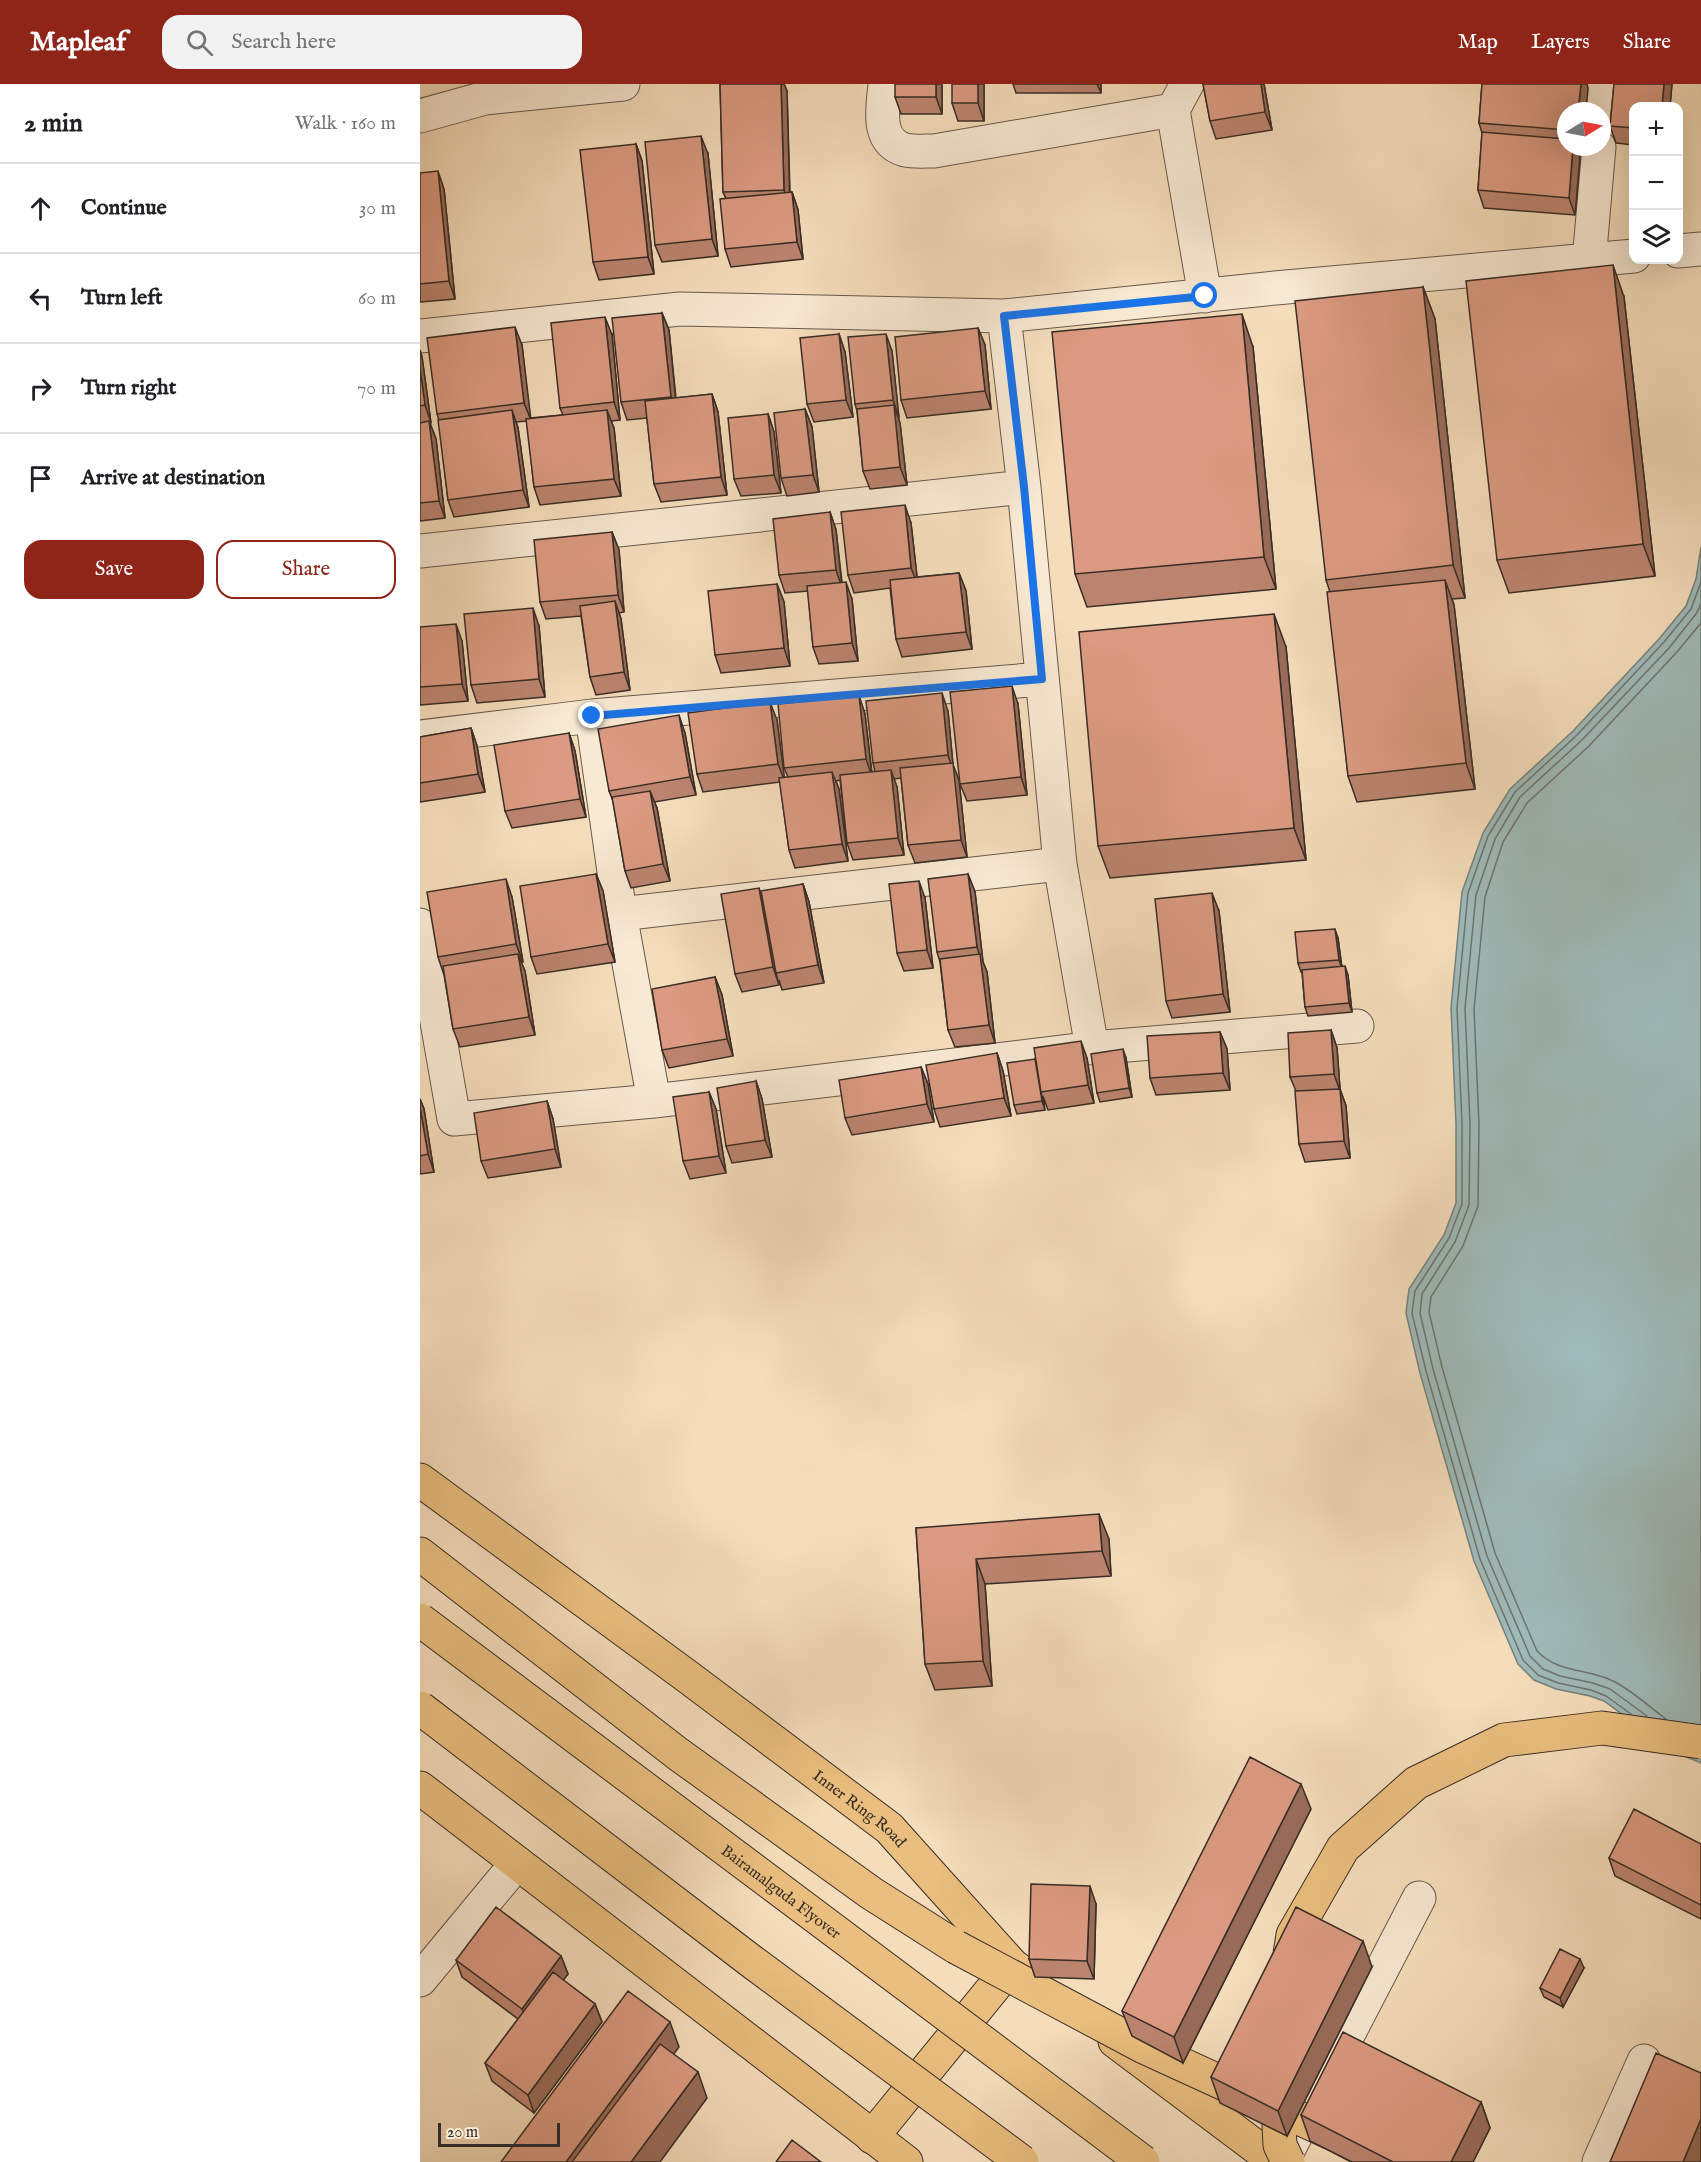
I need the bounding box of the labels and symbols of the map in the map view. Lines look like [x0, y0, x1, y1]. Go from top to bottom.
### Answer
north arrow [1557, 102, 1611, 156]
route start [1191, 282, 1217, 308]
route end [578, 702, 604, 728]
street label: Inner Ring Road [808, 1766, 910, 1853]
street label: Bairamalguda Flyover [717, 1841, 845, 1944]
scale bar [438, 2120, 560, 2148]

